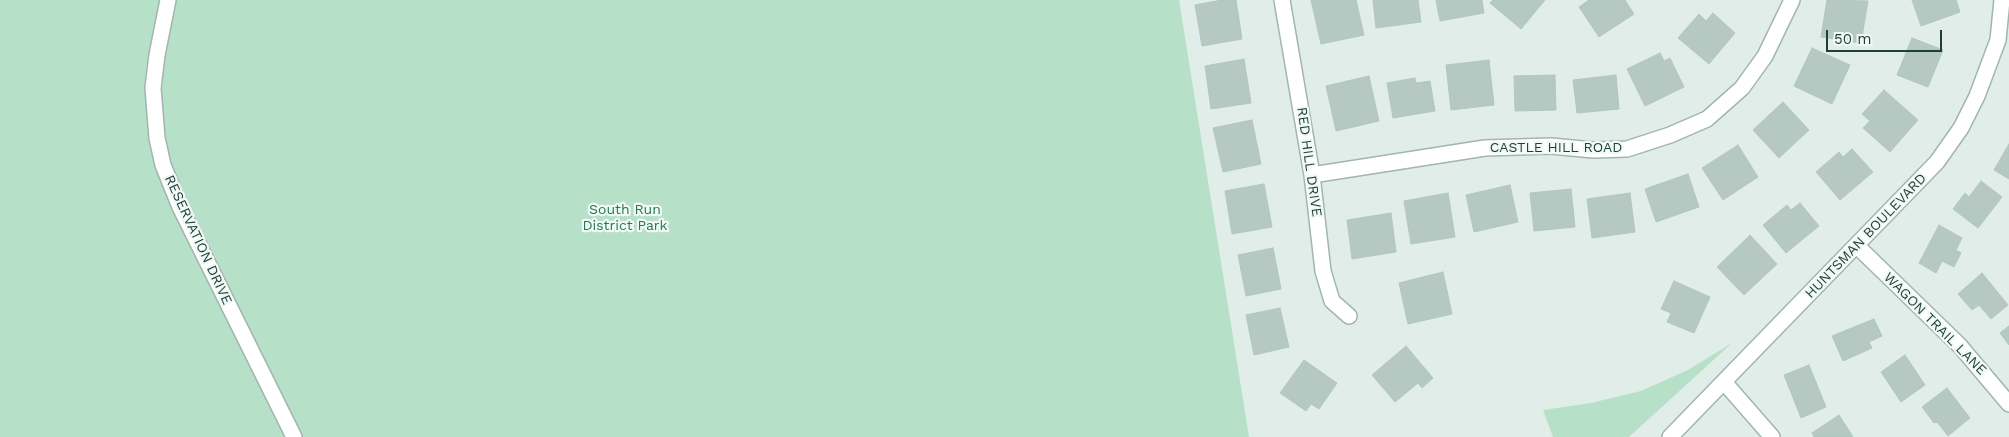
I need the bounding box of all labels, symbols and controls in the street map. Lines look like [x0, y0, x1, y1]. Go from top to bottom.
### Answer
scale bar [1829, 20, 1945, 52]
text: 50 m [1834, 30, 1871, 48]
street label: RED HILL DRIVE [1293, 106, 1325, 218]
street label: CASTLE HILL ROAD [1490, 140, 1622, 156]
street label: HUNTSMAN BOULEVARD [1802, 170, 1930, 302]
street label: RESERVATION DRIVE [161, 172, 235, 308]
park label: South Run District Park [582, 202, 668, 234]
street label: WAGON TRAIL LANE [1880, 269, 1990, 379]

